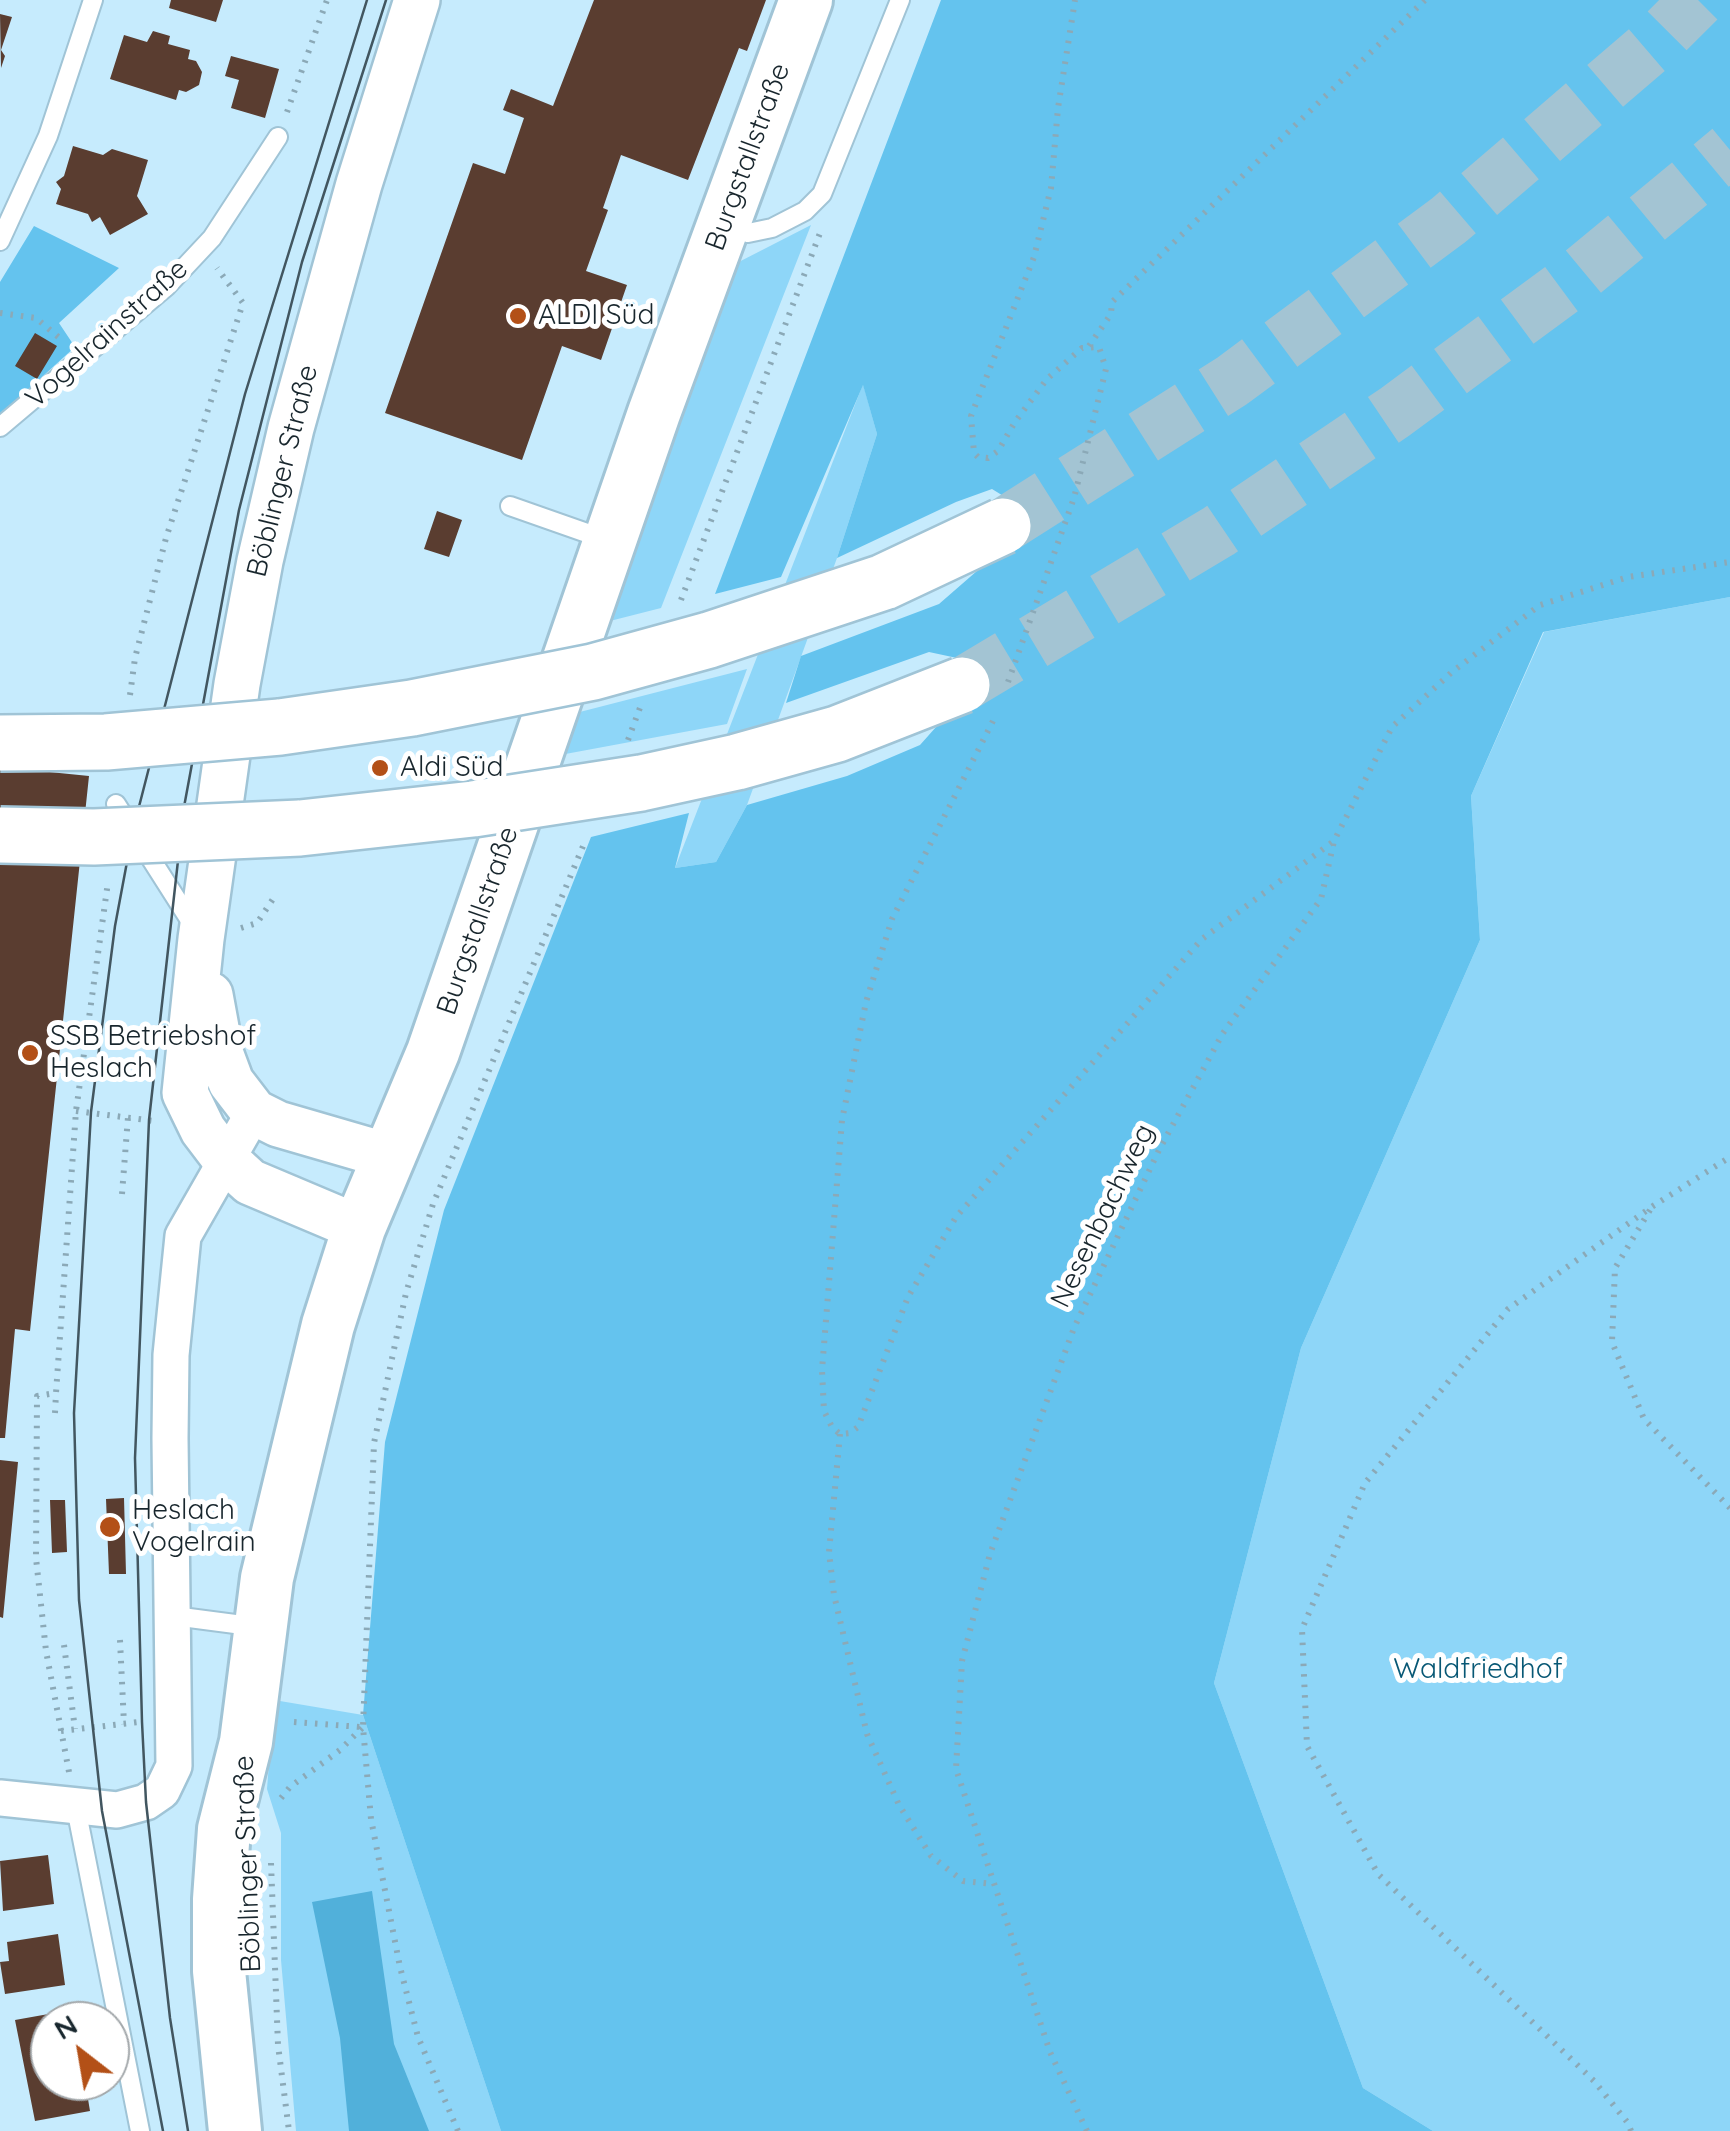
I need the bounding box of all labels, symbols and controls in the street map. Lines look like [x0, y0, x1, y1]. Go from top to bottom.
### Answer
street label: Burgstallstraße [699, 59, 797, 255]
street label: Vogelrainstraße [19, 252, 195, 416]
place label: ALDI Süd [538, 299, 654, 333]
marker: ALDI Süd [507, 305, 529, 327]
street label: Böblinger Straße [240, 362, 326, 580]
place label: Aldi Süd [400, 751, 504, 785]
marker: Aldi Süd [369, 757, 391, 779]
street label: Burgstallstraße [430, 822, 526, 1020]
place label: SSB Betriebshof Heslach [50, 1020, 256, 1086]
marker: SSB Betriebshof Heslach [19, 1042, 41, 1064]
street label: Nesenbachweg [1044, 1119, 1162, 1313]
place label: Heslach Vogelrain [132, 1494, 256, 1560]
marker: Heslach Vogelrain [97, 1514, 123, 1540]
park label: Waldfriedhof [1393, 1653, 1563, 1687]
street label: Böblinger Straße [227, 1755, 269, 1973]
north arrow [30, 2001, 130, 2101]
text: N [47, 2006, 83, 2047]

